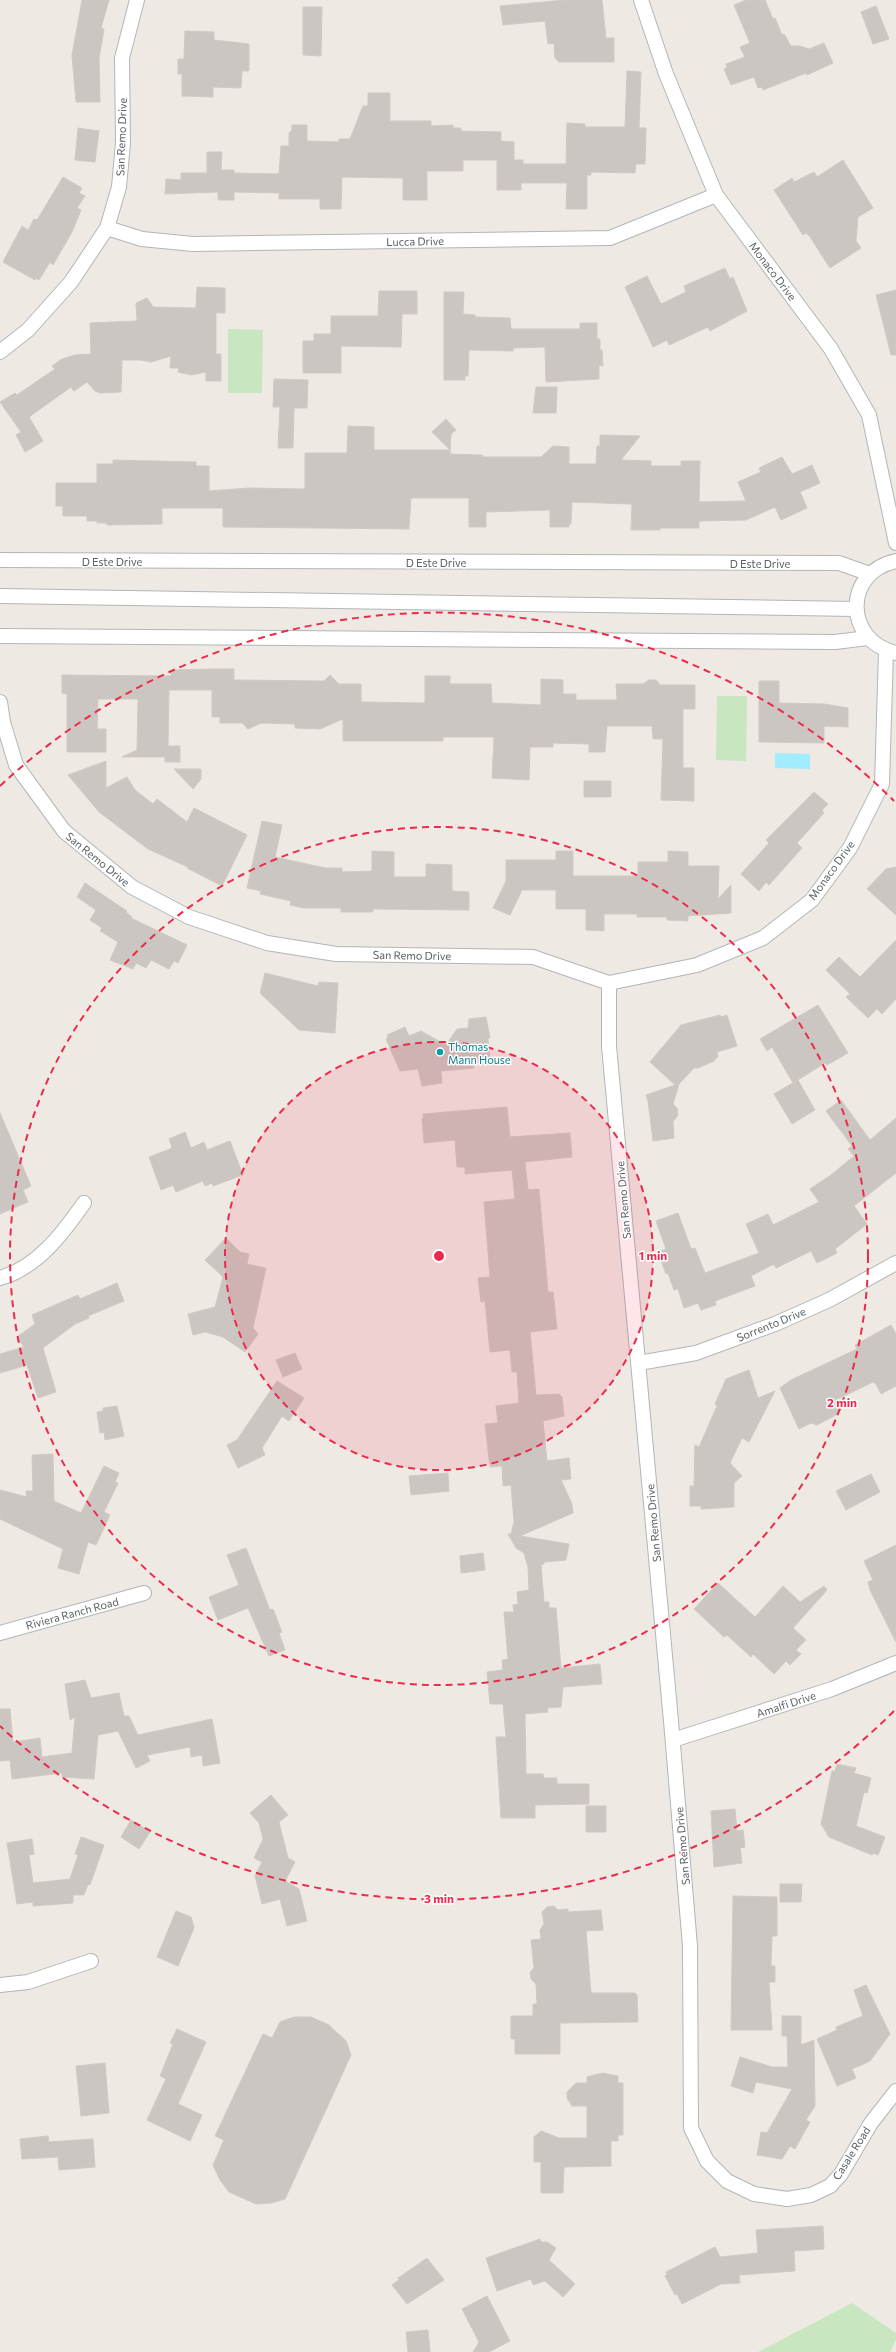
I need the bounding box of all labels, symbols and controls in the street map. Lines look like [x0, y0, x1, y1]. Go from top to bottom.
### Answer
street label: San Remo Drive [113, 97, 129, 176]
street label: Lucca Drive [386, 234, 444, 248]
street label: Monaco Drive [747, 239, 799, 303]
street label: D Este Drive [82, 555, 142, 568]
street label: D Este Drive [406, 556, 466, 569]
street label: D Este Drive [730, 557, 790, 570]
street label: San Remo Drive [63, 829, 133, 889]
street label: Monaco Drive [805, 838, 857, 902]
street label: San Remo Drive [373, 948, 451, 962]
place label: Thomas Mann House [448, 1040, 511, 1066]
marker: Thomas Mann House [435, 1047, 445, 1057]
street label: San Remo Drive [613, 1160, 633, 1240]
text: 1 min [639, 1248, 667, 1262]
centre of rings [432, 1249, 446, 1263]
street label: Sorrento Drive [735, 1304, 808, 1344]
text: 2 min [827, 1395, 857, 1409]
street label: San Remo Drive [643, 1483, 663, 1563]
street label: Riviera Ranch Road [24, 1594, 120, 1632]
street label: Amalfi Drive [755, 1688, 817, 1720]
street label: San Remo Drive [672, 1806, 692, 1886]
text: 3 min [424, 1891, 454, 1905]
street label: Casale Road [829, 2124, 873, 2182]

